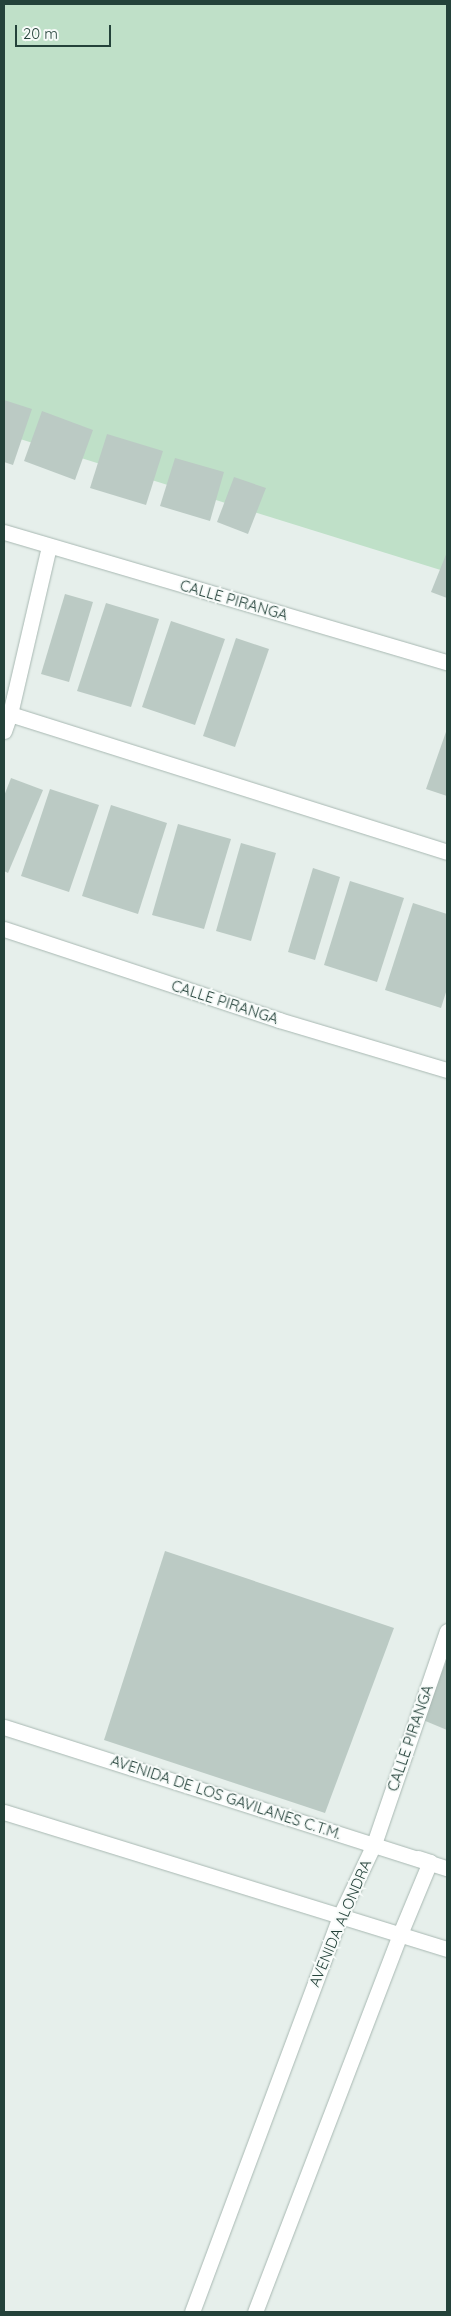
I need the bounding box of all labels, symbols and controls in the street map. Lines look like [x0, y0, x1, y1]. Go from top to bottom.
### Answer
scale bar [18, 15, 114, 47]
text: 20 m [23, 24, 58, 43]
street label: CALLE PIRANGA [178, 576, 290, 624]
street label: CALLE PIRANGA [169, 976, 281, 1028]
street label: CALLE PIRANGA [383, 1682, 437, 1794]
street label: AVENIDA DE LOS GAVILANES C.T.M. [108, 1751, 344, 1843]
street label: AVENIDA ALONDRA [305, 1857, 375, 1989]

